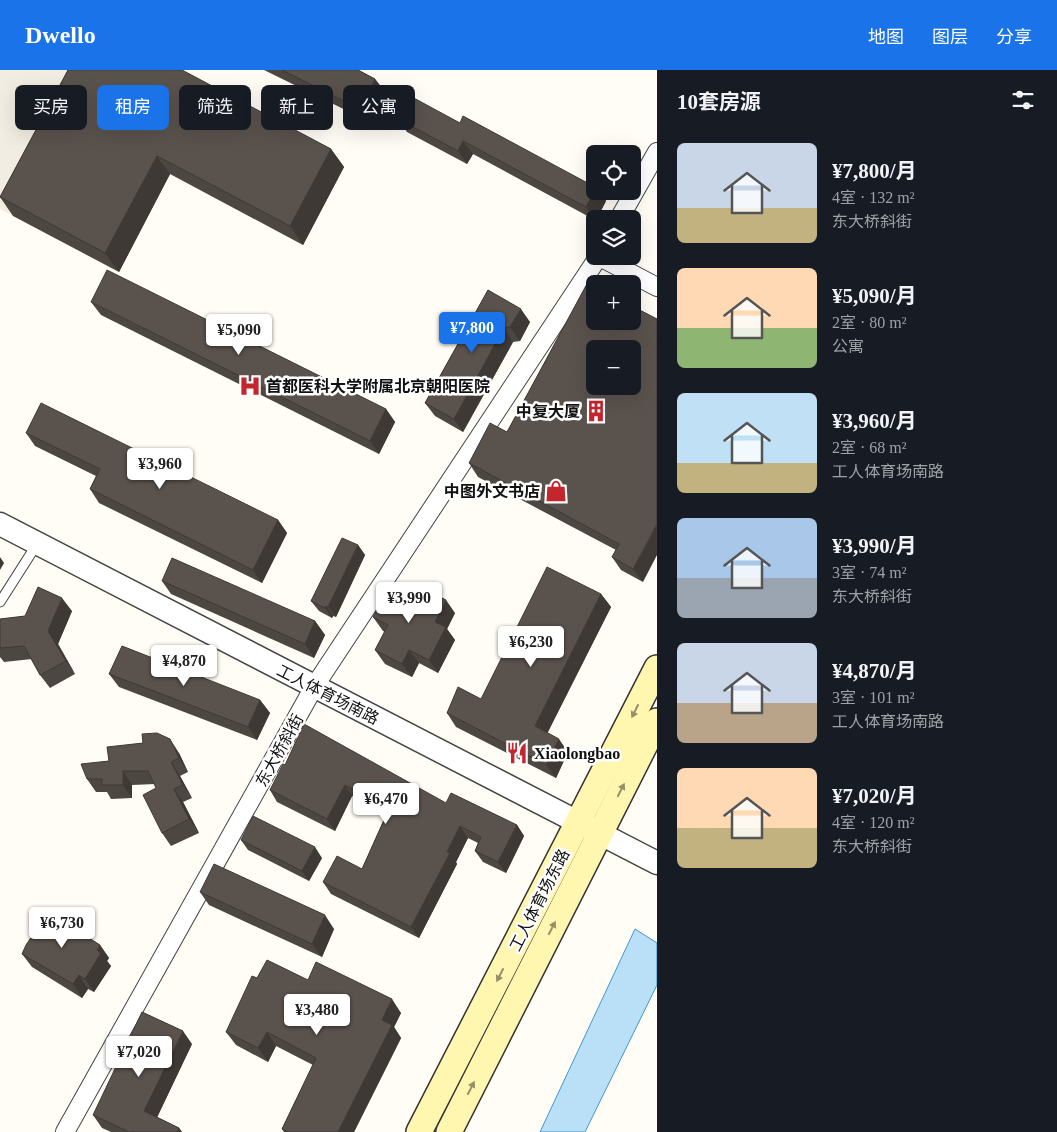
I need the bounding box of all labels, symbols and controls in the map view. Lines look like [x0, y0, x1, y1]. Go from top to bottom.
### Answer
text: Dwello [25, 22, 96, 48]
text: 地图 [868, 27, 904, 47]
text: 图层 [932, 27, 968, 47]
text: 分享 [996, 27, 1032, 47]
chip: 买房 [15, 85, 87, 130]
chip: 租房 [97, 85, 169, 130]
chip: 筛选 [179, 85, 251, 130]
chip: 新上 [261, 85, 333, 130]
chip: 公寓 [343, 85, 415, 130]
icon: filters [1009, 86, 1037, 114]
text: 10套房源 [677, 90, 761, 114]
map controls [586, 145, 641, 395]
button: locate [586, 145, 641, 200]
text: ¥7,800/月 [832, 159, 917, 183]
icon: home [717, 163, 777, 223]
text: 4室 · 132 m² [832, 189, 915, 206]
button: layers [586, 210, 641, 265]
text: 东大桥斜街 [832, 213, 912, 230]
button: + [586, 275, 641, 330]
text: ¥5,090/月 [832, 284, 917, 308]
icon: home [717, 288, 777, 348]
pin: ¥7,800 [431, 312, 513, 354]
pin: ¥5,090 [198, 314, 280, 356]
text: 2室 · 80 m² [832, 314, 907, 331]
text: ¥7,800 [450, 319, 494, 336]
text: ¥5,090 [217, 321, 261, 338]
text: 公寓 [832, 338, 864, 355]
button: − [586, 340, 641, 395]
hospital icon: 首都医科大学附属北京朝阳医院 [237, 373, 263, 399]
place label: 首都医科大学附属北京朝阳医院 [266, 378, 490, 395]
building icon: 中复大厦 [583, 398, 609, 424]
place label: 中复大厦 [516, 403, 580, 420]
text: ¥3,960/月 [832, 409, 917, 433]
icon: home [717, 413, 777, 473]
text: 2室 · 68 m² [832, 439, 907, 456]
pin: ¥3,960 [119, 448, 201, 490]
text: ¥3,960 [138, 455, 182, 472]
text: 工人体育场南路 [832, 463, 944, 480]
shop icon: 中图外文书店 [543, 478, 569, 504]
place label: 中图外文书店 [444, 483, 540, 500]
text: ¥3,990/月 [832, 534, 917, 558]
icon: home [717, 538, 777, 598]
text: 3室 · 74 m² [832, 564, 907, 581]
pin: ¥3,990 [368, 582, 450, 624]
text: 东大桥斜街 [832, 588, 912, 605]
text: ¥3,990 [387, 589, 431, 606]
pin: ¥6,230 [490, 626, 572, 668]
text: ¥6,230 [509, 633, 553, 650]
pin: ¥4,870 [143, 644, 225, 687]
text: ¥4,870 [162, 652, 206, 669]
text: ¥4,870/月 [832, 659, 917, 683]
street label: 工人体育场南路 [274, 661, 382, 727]
icon: home [717, 663, 777, 723]
text: 3室 · 101 m² [832, 689, 915, 706]
one-way arrow [631, 704, 639, 718]
street label: 东大桥斜街 [253, 711, 306, 789]
text: 工人体育场南路 [832, 713, 944, 730]
restaurant icon: Xiaolongbao [504, 740, 530, 766]
place label: Xiaolongbao [534, 745, 620, 763]
pin: ¥6,470 [345, 782, 427, 825]
one-way arrow [617, 783, 625, 798]
text: ¥7,020/月 [832, 784, 917, 808]
icon: home [717, 788, 777, 848]
text: ¥6,470 [364, 790, 408, 807]
text: 4室 · 120 m² [832, 814, 915, 831]
text: 东大桥斜街 [832, 838, 912, 855]
street label: 工人体育场东路 [506, 846, 572, 954]
pin: ¥6,730 [21, 906, 103, 949]
text: ¥6,730 [40, 914, 84, 931]
one-way arrow [548, 921, 556, 935]
one-way arrow [496, 968, 504, 983]
pin: ¥3,480 [276, 994, 358, 1036]
text: ¥3,480 [295, 1001, 339, 1018]
pin: ¥7,020 [98, 1036, 180, 1078]
text: ¥7,020 [117, 1043, 161, 1060]
one-way arrow [466, 1081, 475, 1096]

